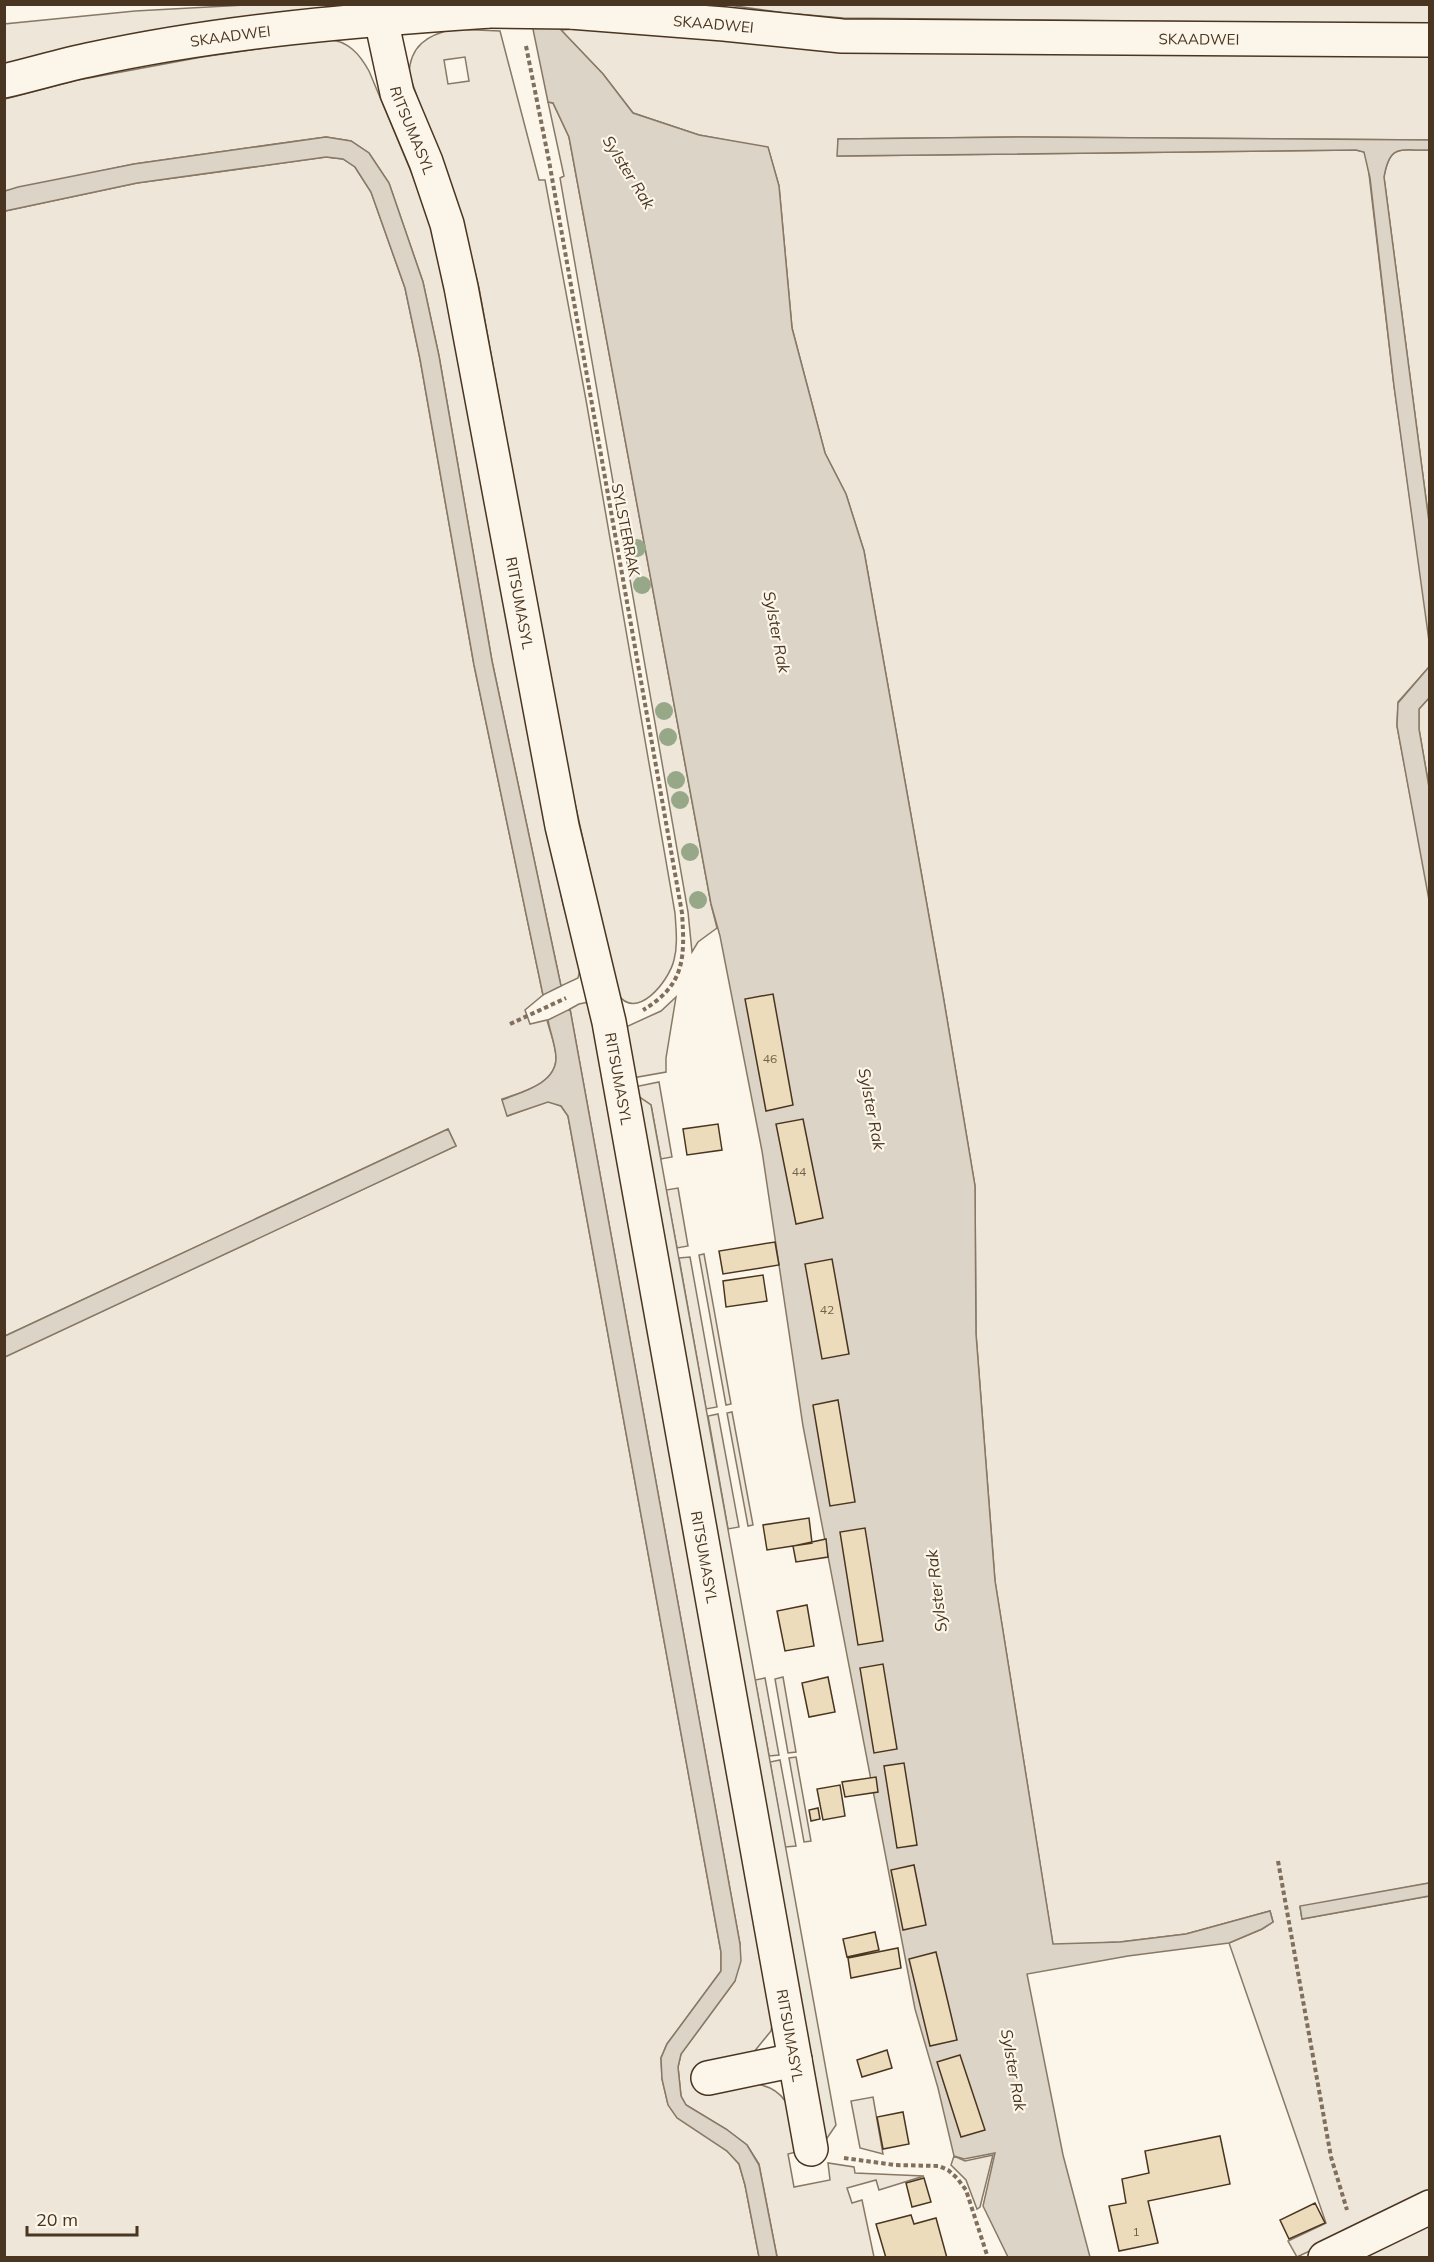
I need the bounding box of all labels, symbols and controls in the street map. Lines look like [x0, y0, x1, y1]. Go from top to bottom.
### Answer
street label: SKAADWEI [672, 11, 755, 36]
street label: SKAADWEI [189, 21, 271, 50]
street label: SKAADWEI [1158, 29, 1239, 48]
street label: RITSUMASYL [386, 85, 439, 177]
water label: Sylster Rak [598, 131, 660, 213]
street label: SYLSTERRAK [608, 482, 644, 579]
street label: RITSUMASYL [502, 555, 538, 651]
water label: Sylster Rak [759, 589, 795, 675]
street label: RITSUMASYL [602, 1031, 637, 1126]
house number: 46 [763, 1051, 777, 1066]
water label: Sylster Rak [854, 1066, 890, 1152]
house number: 44 [792, 1164, 806, 1179]
house number: 42 [820, 1302, 834, 1317]
street label: RITSUMASYL [687, 1509, 723, 1605]
water label: Sylster Rak [921, 1548, 951, 1633]
street label: RITSUMASYL [773, 1988, 808, 2083]
water label: Sylster Rak [997, 2027, 1031, 2113]
scale bar [27, 2199, 136, 2237]
text: 20 m [36, 2208, 78, 2231]
house number: 1 [1132, 2224, 1140, 2239]

